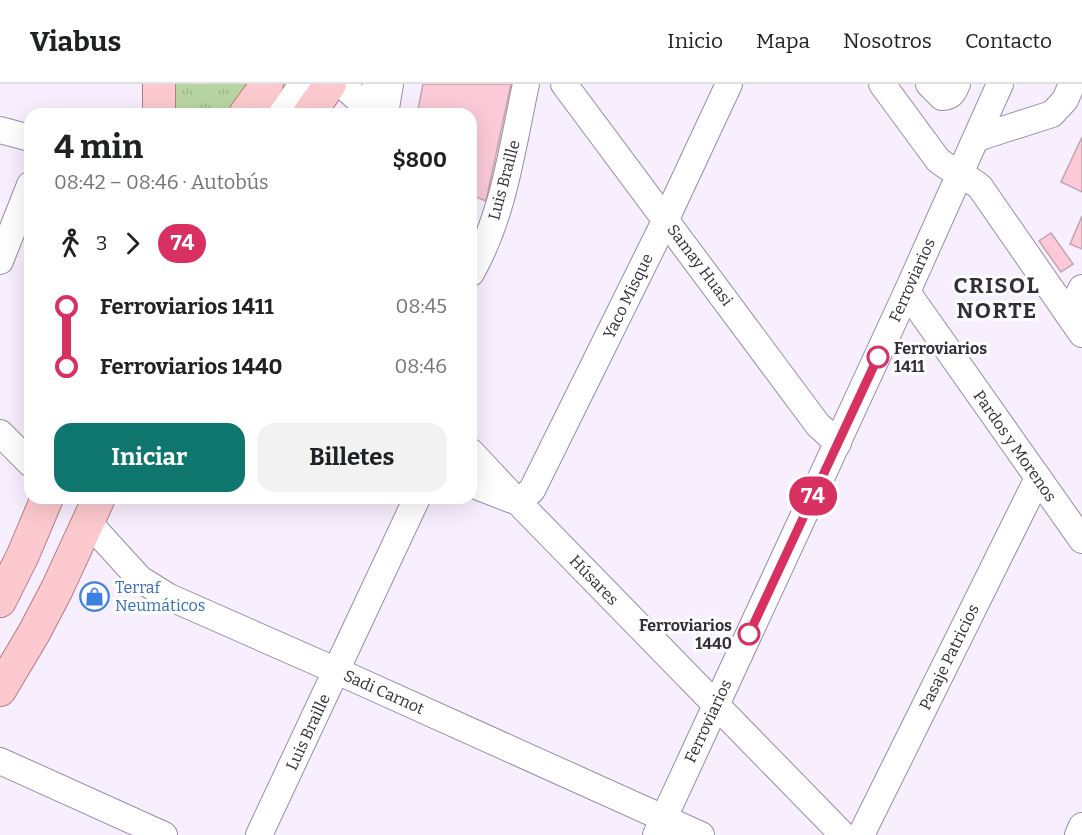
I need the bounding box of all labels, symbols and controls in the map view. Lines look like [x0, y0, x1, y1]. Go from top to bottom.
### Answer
text: Viabus [30, 25, 121, 58]
text: Inicio [667, 28, 723, 54]
text: Mapa [756, 28, 810, 54]
text: Nosotros [843, 28, 932, 54]
text: Contacto [965, 28, 1052, 54]
text: 4 min [54, 127, 143, 167]
street label: Luis Braille [484, 138, 524, 222]
text: $800 [392, 146, 447, 173]
text: 08:42 – 08:46 · Autobús [54, 170, 269, 194]
street label: Samay Huasi [663, 221, 737, 310]
icon: walk [54, 227, 87, 260]
icon: forward [116, 227, 149, 260]
text: 74 [170, 230, 194, 256]
text: 3 [96, 231, 107, 255]
street label: Ferroviarios [885, 235, 939, 325]
street label: Yaco Misque [599, 250, 657, 342]
district label: CRISOL NORTE [954, 272, 1040, 324]
text: Ferroviarios 1411 [100, 293, 274, 320]
text: 08:45 [396, 294, 447, 318]
place label: Ferroviarios 1411 [894, 339, 987, 376]
marker: Ferroviarios 1411 [867, 346, 889, 368]
text: Ferroviarios 1440 [100, 353, 282, 380]
text: 08:46 [395, 354, 447, 378]
street label: Pardos y Morenos [970, 387, 1060, 505]
button: Iniciar [54, 423, 245, 492]
button: Billetes [257, 423, 447, 492]
line badge: 74 [786, 476, 840, 516]
text: 74 [801, 483, 825, 509]
street label: Húsares [566, 551, 622, 609]
place label: Terraf Neumáticos [115, 578, 205, 615]
shop icon: Terraf Neumáticos [78, 580, 110, 612]
street label: Pasaje Patricios [915, 601, 983, 713]
place label: Ferroviarios 1440 [639, 616, 732, 653]
marker: Ferroviarios 1440 [738, 623, 760, 645]
street label: Sadi Carnot [341, 666, 427, 718]
street label: Ferroviarios [680, 676, 736, 766]
street label: Luis Braille [282, 691, 334, 773]

